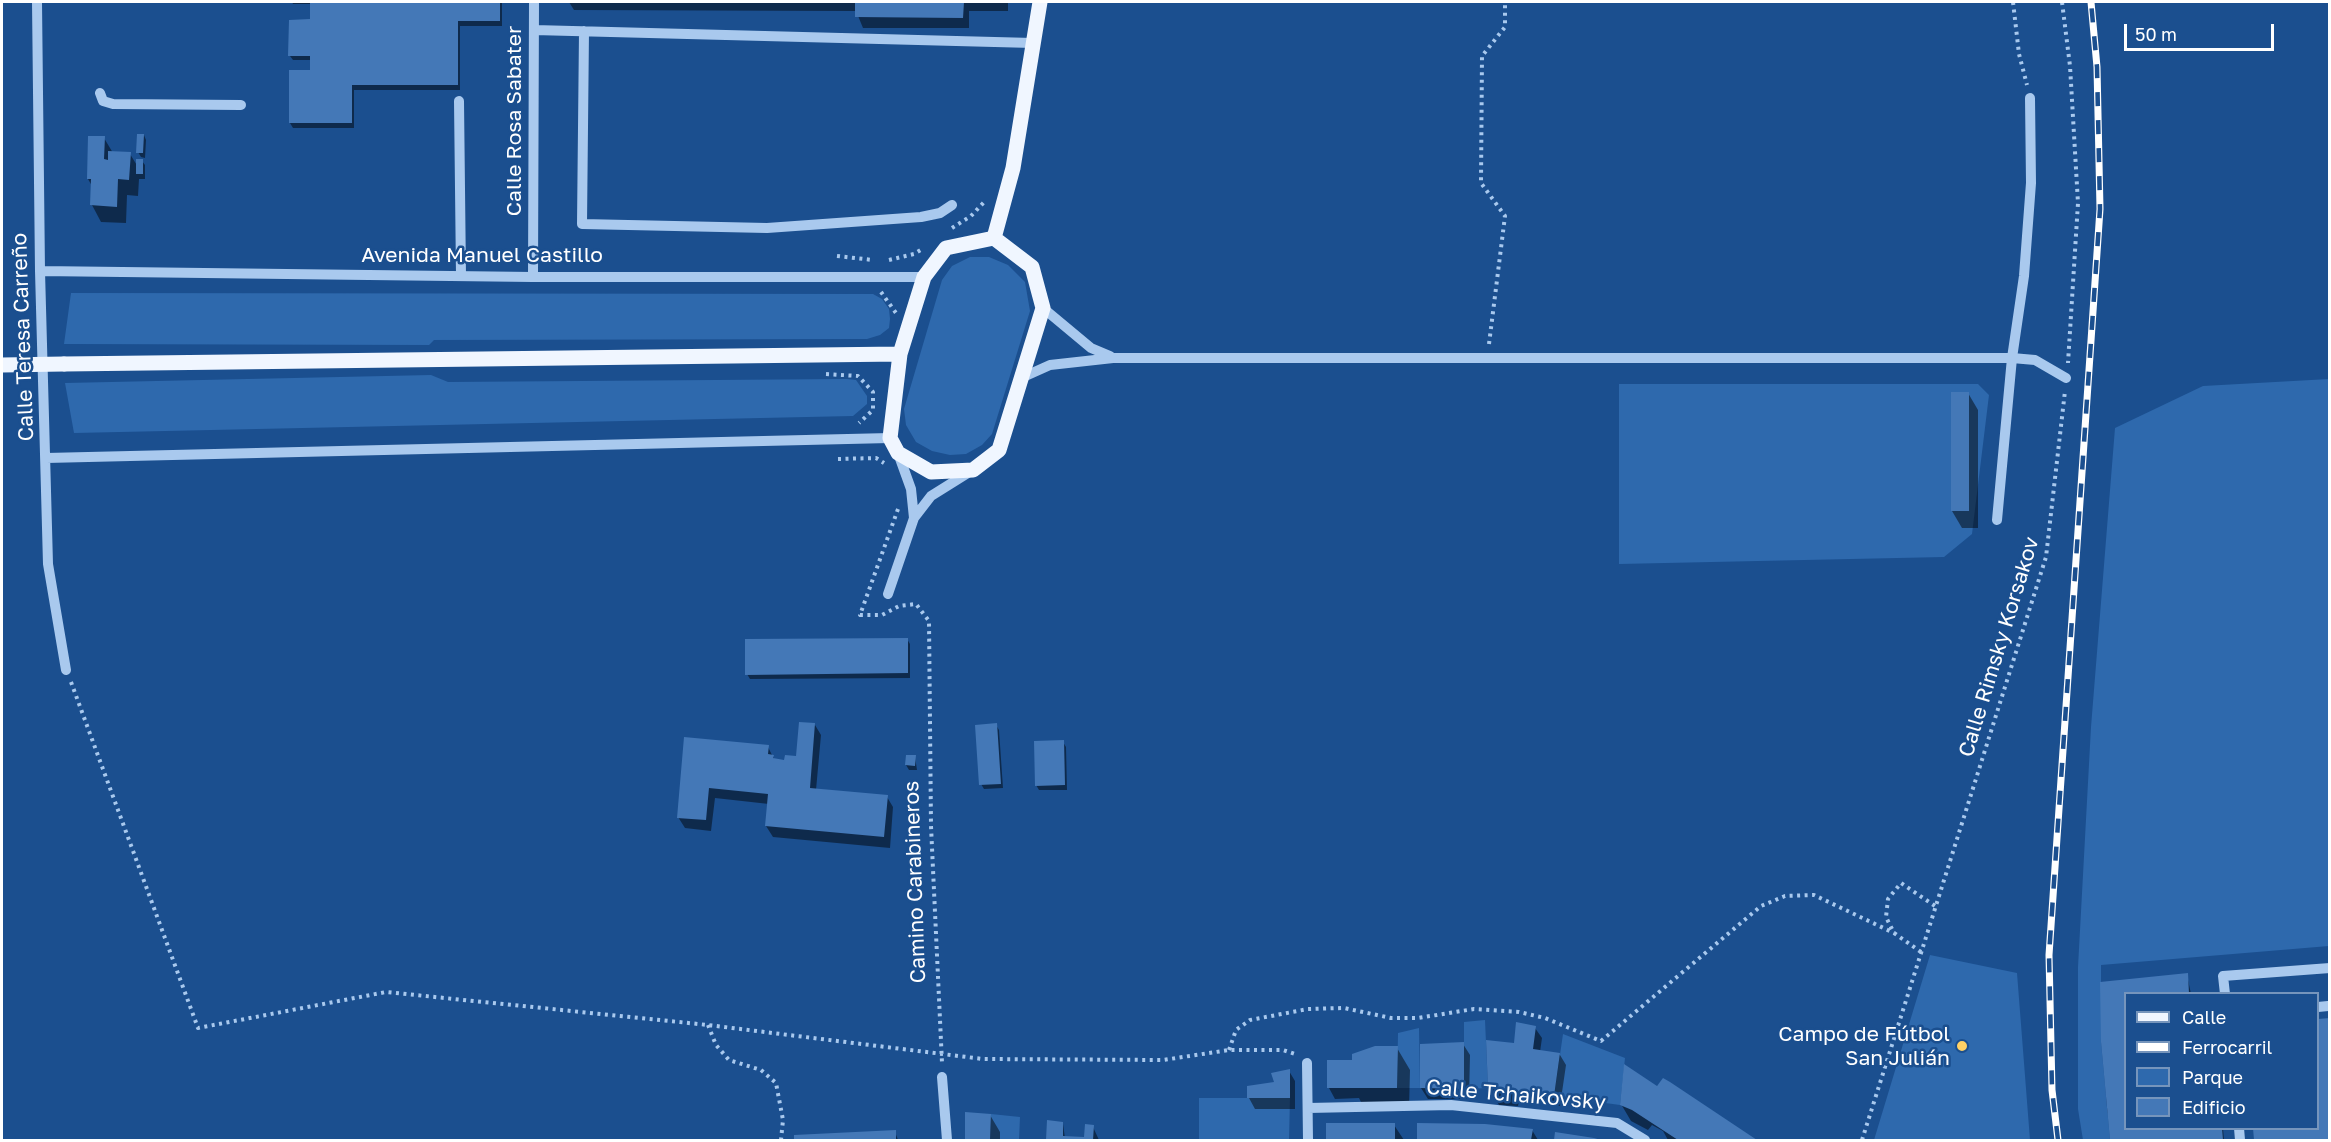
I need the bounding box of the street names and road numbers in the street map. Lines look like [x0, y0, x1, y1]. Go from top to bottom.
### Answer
street label: Calle Rosa Sabater [501, 26, 527, 216]
street label: Calle Teresa Carreño [7, 232, 39, 442]
street label: Avenida Manuel Castillo [361, 242, 603, 268]
street label: Calle Rimsky Korsakov [1954, 534, 2044, 760]
street label: Camino Carabineros [899, 780, 931, 984]
street label: Calle Tchaikovsky [1425, 1075, 1607, 1115]

